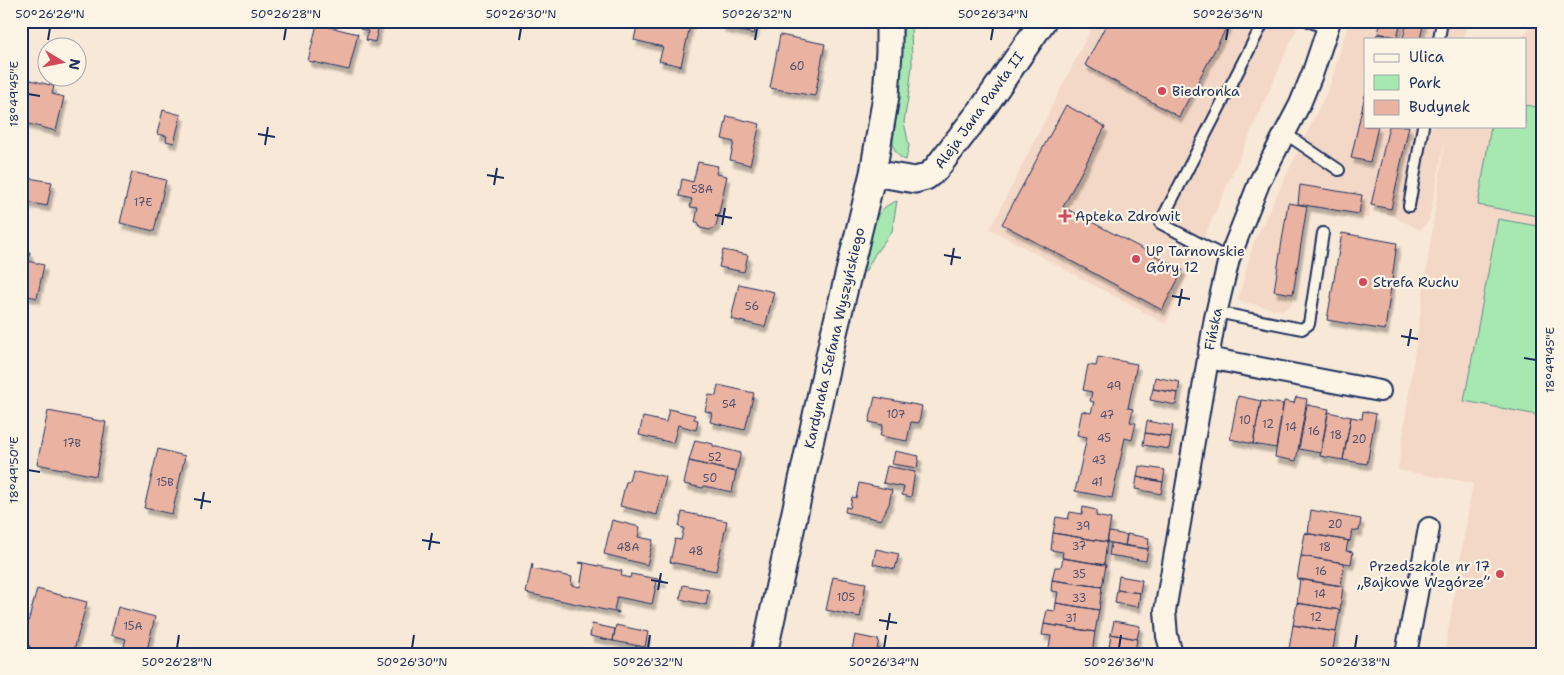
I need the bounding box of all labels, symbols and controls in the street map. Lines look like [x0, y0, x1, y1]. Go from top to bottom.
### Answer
text: 50°26'26"N [15, 6, 85, 22]
text: 50°26'28"N [251, 6, 321, 22]
text: 50°26'30"N [486, 6, 556, 22]
text: 50°26'32"N [722, 6, 792, 22]
text: 50°26'34"N [958, 6, 1028, 22]
text: 50°26'36"N [1193, 6, 1263, 22]
north arrow [38, 38, 88, 88]
legend [1364, 38, 1526, 128]
text: Ulica [1409, 47, 1445, 67]
street label: Aleja Jana Pawła II [931, 48, 1028, 172]
text: N [65, 57, 85, 71]
house number: 60 [789, 59, 805, 74]
text: 18°49'45"E [6, 61, 22, 127]
text: Park [1409, 73, 1441, 93]
place label: Biedronka [1172, 82, 1240, 100]
marker: Biedronka [1156, 85, 1168, 97]
text: Budynek [1409, 97, 1470, 117]
house number: 58A [691, 182, 713, 197]
house number: 17E [134, 195, 152, 210]
place label: Apteka Zdrowit [1075, 207, 1181, 225]
marker: Apteka Zdrowit [1059, 210, 1071, 222]
street label: Kardynała Stefana Wyszyńskiego [800, 226, 868, 450]
place label: UP Tarnowskie Góry 12 [1146, 242, 1245, 276]
marker: UP Tarnowskie Góry 12 [1130, 253, 1142, 265]
place label: Strefa Ruchu [1373, 273, 1459, 291]
marker: Strefa Ruchu [1357, 276, 1369, 288]
house number: 56 [745, 299, 759, 314]
street label: Fińska [1200, 306, 1226, 352]
text: 18°49'45"E [1542, 327, 1558, 393]
house number: 49 [1107, 379, 1121, 394]
house number: 54 [722, 397, 736, 412]
house number: 107 [886, 407, 906, 422]
house number: 47 [1100, 408, 1115, 423]
house number: 10 [1239, 413, 1251, 428]
house number: 12 [1262, 417, 1274, 432]
house number: 14 [1285, 420, 1297, 435]
house number: 16 [1308, 424, 1320, 439]
house number: 18 [1330, 428, 1342, 443]
house number: 45 [1097, 431, 1111, 446]
house number: 20 [1351, 432, 1367, 447]
house number: 17B [63, 436, 82, 451]
text: 18°49'50"E [6, 437, 22, 503]
house number: 52 [708, 450, 722, 465]
house number: 43 [1092, 453, 1106, 468]
house number: 50 [703, 471, 717, 486]
house number: 15B [156, 475, 174, 490]
house number: 41 [1091, 475, 1103, 490]
house number: 20 [1327, 517, 1343, 532]
house number: 39 [1076, 519, 1090, 534]
house number: 37 [1072, 539, 1087, 554]
house number: 48A [616, 540, 640, 555]
house number: 18 [1319, 540, 1331, 555]
house number: 48 [688, 544, 704, 559]
place label: Przedszkole nr 17 „Bajkowe Wzgórze” [1356, 557, 1490, 591]
house number: 16 [1315, 564, 1327, 579]
house number: 35 [1072, 567, 1086, 582]
marker: Przedszkole nr 17 „Bajkowe Wzgórze” [1494, 568, 1506, 580]
house number: 14 [1314, 587, 1326, 602]
house number: 105 [837, 590, 856, 605]
house number: 33 [1072, 591, 1086, 606]
house number: 12 [1310, 610, 1322, 625]
house number: 31 [1065, 611, 1077, 626]
house number: 15A [123, 619, 143, 634]
text: 50°26'28"N [142, 654, 212, 670]
text: 50°26'30"N [377, 654, 447, 670]
text: 50°26'32"N [613, 654, 683, 670]
text: 50°26'34"N [849, 654, 919, 670]
text: 50°26'36"N [1084, 654, 1154, 670]
text: 50°26'38"N [1320, 654, 1390, 670]

